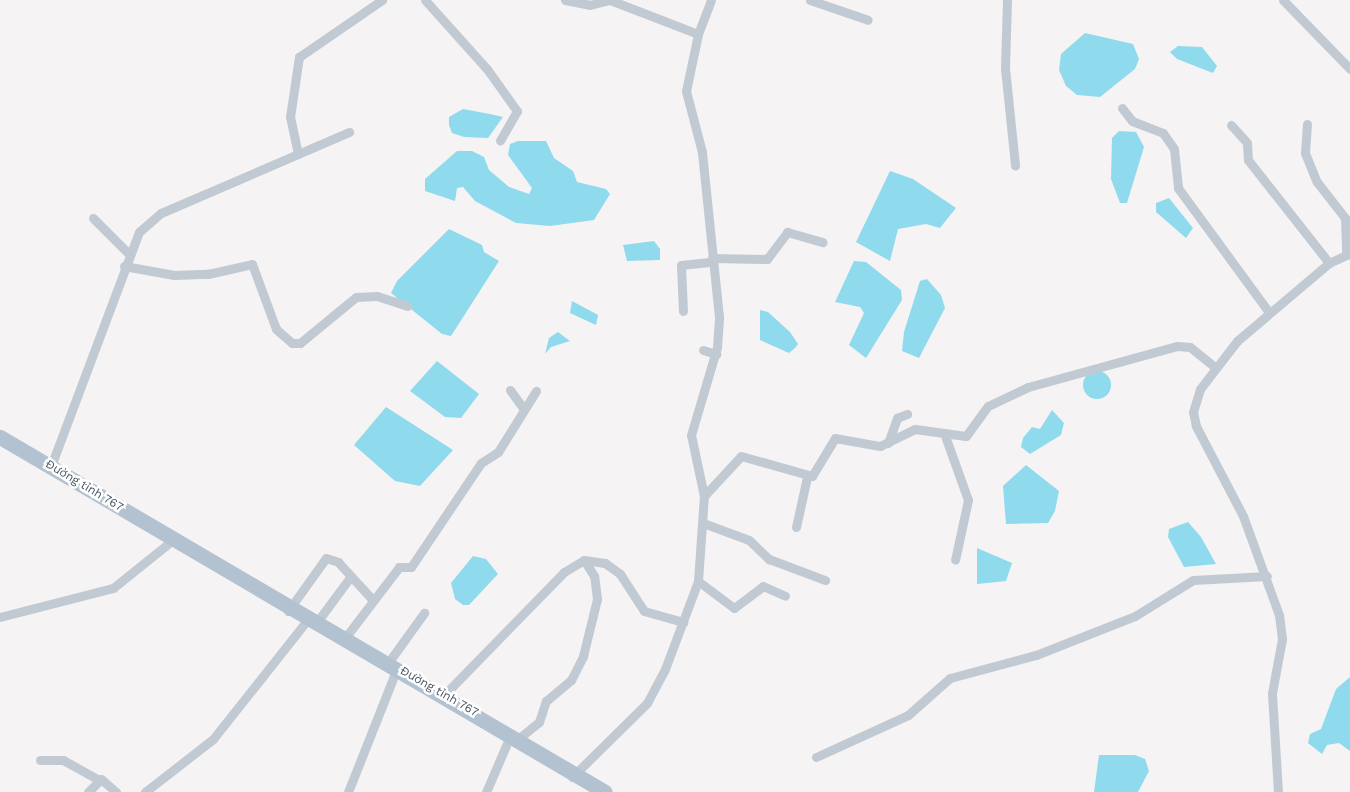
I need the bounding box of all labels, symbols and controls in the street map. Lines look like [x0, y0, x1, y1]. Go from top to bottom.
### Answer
street label: Đường tỉnh 767 [42, 457, 126, 515]
street label: Đường tỉnh 767 [397, 664, 481, 720]

